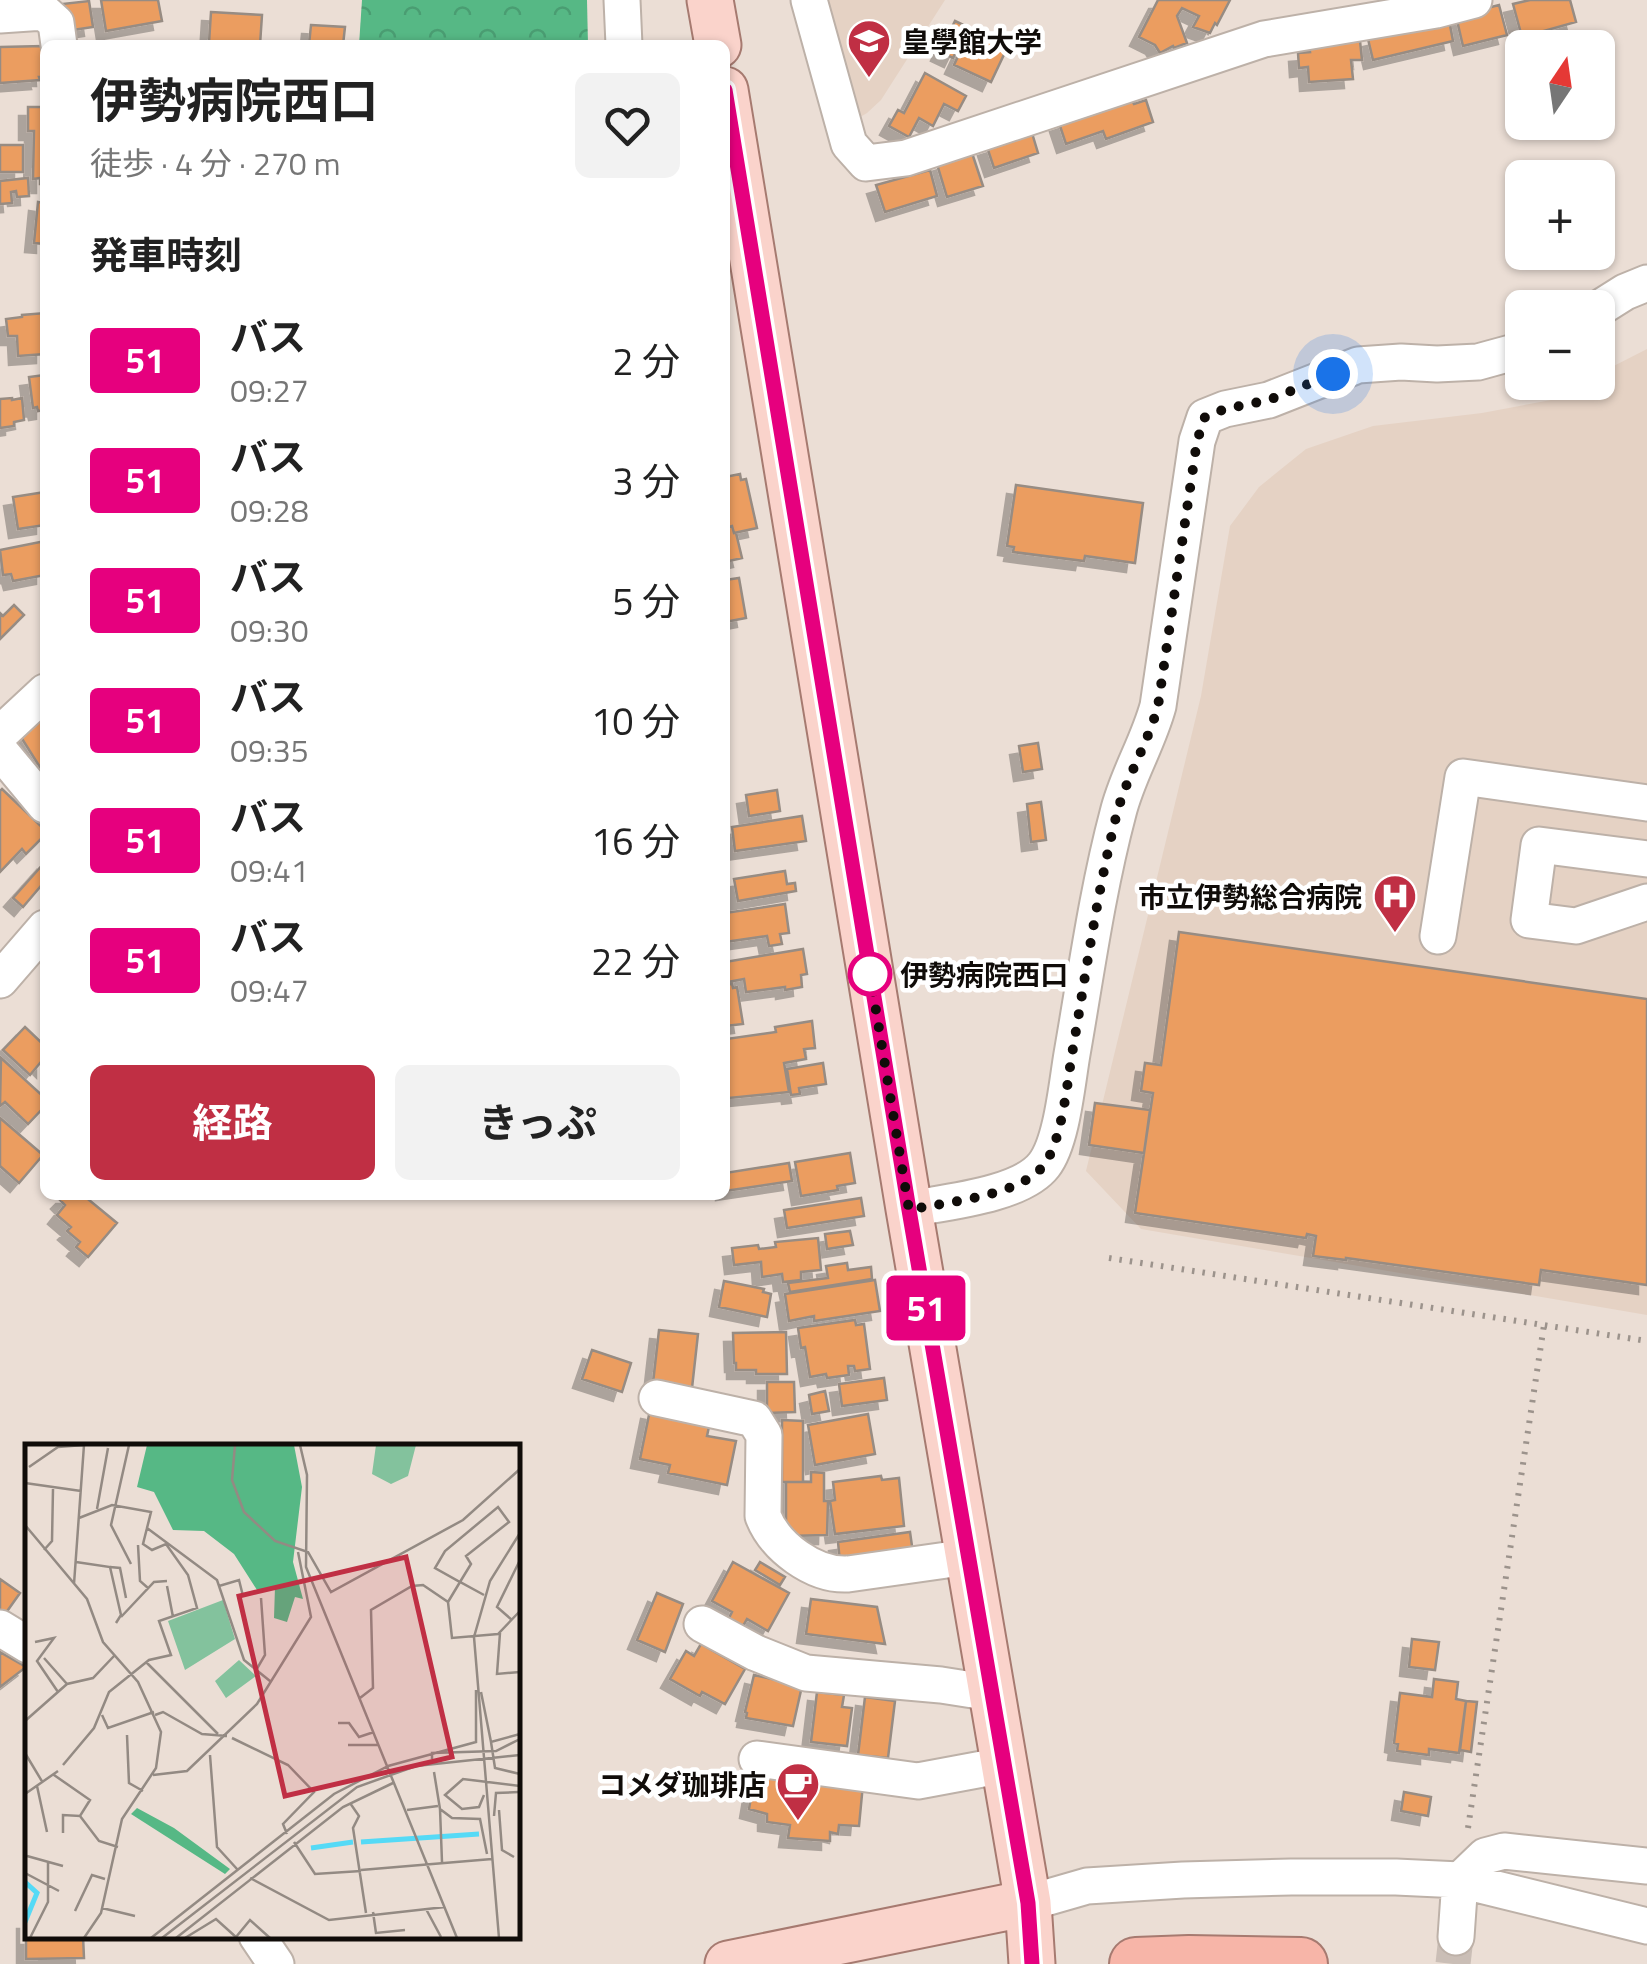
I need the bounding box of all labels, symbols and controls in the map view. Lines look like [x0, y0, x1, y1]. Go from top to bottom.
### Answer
school or university icon: 皇學館大学 [846, 18, 892, 79]
place label: 皇學館大学 [902, 20, 1042, 63]
north arrow [1505, 30, 1615, 140]
map controls [1505, 30, 1615, 400]
text: 伊勢病院西口 [90, 64, 378, 137]
button: heart [575, 73, 680, 178]
text: 徒歩 · 4 分 · 270 m [90, 139, 341, 187]
button: + [1505, 160, 1615, 270]
text: 発車時刻 [90, 226, 242, 284]
button: − [1505, 290, 1615, 400]
text: バス [230, 308, 306, 366]
text: 2 分 [612, 332, 680, 390]
text: 51 [125, 333, 165, 387]
your location [1308, 349, 1358, 399]
text: 09:27 [230, 366, 309, 414]
text: バス [230, 428, 306, 486]
text: 3 分 [612, 452, 680, 510]
text: 51 [125, 453, 165, 507]
text: 09:28 [230, 486, 309, 534]
text: バス [230, 548, 306, 606]
text: 5 分 [612, 572, 680, 630]
text: 51 [125, 573, 165, 627]
text: 09:30 [230, 606, 309, 654]
text: バス [230, 668, 306, 726]
text: 10 分 [591, 692, 680, 750]
text: 51 [125, 693, 165, 747]
text: 09:35 [230, 726, 309, 774]
text: バス [230, 788, 306, 846]
text: 16 分 [591, 812, 680, 870]
text: 51 [125, 813, 165, 867]
text: 09:41 [230, 846, 309, 894]
hospital icon: 市立伊勢総合病院 [1372, 873, 1418, 934]
place label: 市立伊勢総合病院 [1138, 875, 1362, 918]
text: バス [230, 908, 306, 966]
text: 22 分 [591, 932, 680, 990]
text: 51 [125, 933, 165, 987]
marker: 伊勢病院西口 [849, 953, 891, 995]
place label: 伊勢病院西口 [900, 953, 1068, 996]
text: 09:47 [230, 966, 309, 1014]
button: 経路 [90, 1065, 375, 1180]
button: きっぷ [395, 1065, 680, 1180]
line badge: 51 [881, 1276, 971, 1340]
text: 51 [906, 1281, 946, 1335]
inset map [25, 1444, 520, 1939]
cafe icon: コメダ珈琲店 [775, 1761, 821, 1822]
place label: コメダ珈琲店 [598, 1763, 766, 1806]

